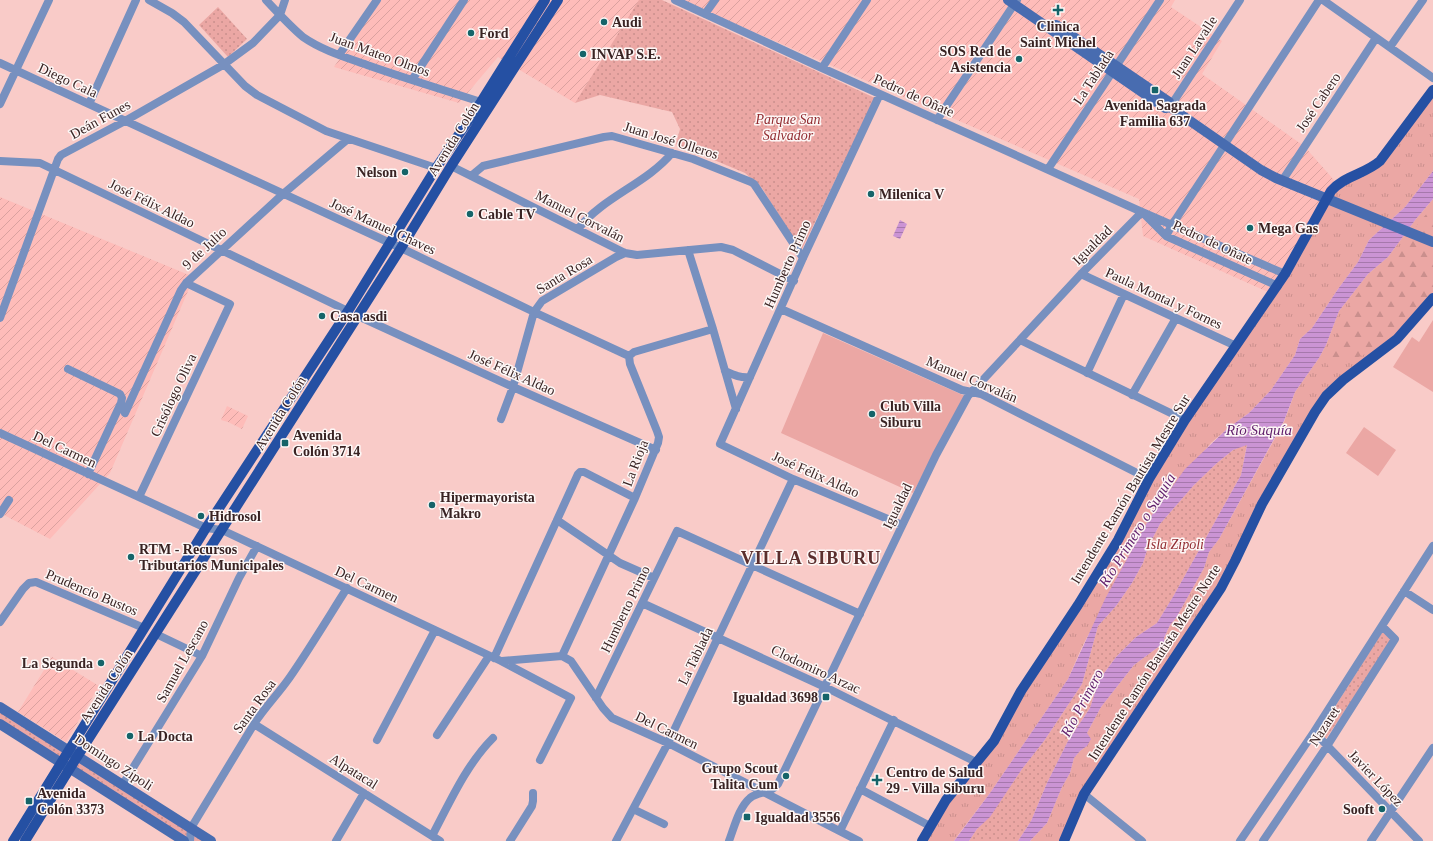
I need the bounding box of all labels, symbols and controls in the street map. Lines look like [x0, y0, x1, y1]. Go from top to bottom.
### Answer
marker: Clinica Saint Michel [1052, 4, 1064, 16]
street label: Juan Lavalle [1169, 13, 1220, 81]
place label: Audi [612, 15, 642, 30]
marker: Audi [599, 17, 609, 27]
place label: Clinica Saint Michel [1020, 19, 1096, 50]
place label: Ford [479, 26, 509, 41]
marker: Ford [466, 28, 476, 38]
street label: Juan Mateo Olmos [328, 29, 432, 80]
place label: SOS Red de Asistencia [939, 44, 1011, 75]
street label: La Tablada [1070, 46, 1117, 107]
place label: INVAP S.E. [591, 47, 660, 62]
marker: INVAP S.E. [578, 49, 588, 59]
marker: SOS Red de Asistencia [1014, 54, 1024, 64]
street label: Diego Cala [36, 60, 100, 101]
street label: José Cabero [1293, 70, 1344, 135]
street label: Pedro de Oñate [871, 71, 956, 120]
marker: Avenida Sagrada Familia 637 [1150, 85, 1160, 95]
street label: Deán Funes [68, 97, 133, 142]
place label: Avenida Sagrada Familia 637 [1104, 98, 1206, 129]
street label: Avenida Colón [425, 100, 482, 179]
park label: Parque San Salvador [754, 112, 821, 143]
street label: Juan José Olleros [622, 119, 720, 162]
place label: Nelson [357, 165, 397, 180]
marker: Nelson [400, 167, 410, 177]
street label: José Félix Aldao [107, 176, 197, 231]
place label: Milenica V [879, 187, 944, 202]
street label: Manuel Corvalán [533, 188, 627, 245]
marker: Milenica V [866, 189, 876, 199]
street label: José Manuel Chaves [327, 195, 438, 258]
place label: Cable TV [478, 207, 536, 222]
marker: Cable TV [465, 209, 475, 219]
street label: Pedro de Oñate [1171, 217, 1255, 267]
street label: Humberto Primo [761, 218, 814, 310]
place label: Mega Gas [1258, 221, 1319, 236]
street label: Igualdad [1070, 223, 1115, 268]
marker: Mega Gas [1245, 223, 1255, 233]
street label: 9 de Julio [179, 224, 229, 272]
street label: Santa Rosa [534, 251, 596, 297]
street label: Paula Montal y Fornes [1103, 265, 1225, 332]
place label: Casa asdi [330, 309, 387, 324]
marker: Casa asdi [317, 311, 327, 321]
street label: José Félix Aldao [466, 347, 557, 398]
street label: Crisólogo Oliva [148, 351, 200, 439]
street label: Manuel Corvalán [924, 353, 1020, 405]
street label: Avenida Colón [252, 374, 309, 453]
street label: Intendente Ramón Bautista Mestre Sur [1068, 392, 1193, 586]
place label: Club Villa Siburu [880, 399, 941, 430]
marker: Club Villa Siburu [867, 409, 877, 419]
water label: Río Suquía [1225, 422, 1292, 438]
street label: Del Carmen [31, 428, 99, 471]
place label: Avenida Colón 3714 [293, 428, 360, 459]
street label: La Rioja [620, 437, 651, 489]
marker: Avenida Colón 3714 [280, 438, 290, 448]
street label: José Félix Aldao [770, 449, 861, 500]
water label: Río Primero o Suquía [1095, 470, 1178, 591]
street label: Igualdad [880, 481, 915, 532]
place label: Hipermayorista Makro [440, 490, 535, 521]
marker: Hipermayorista Makro [427, 500, 437, 510]
place label: Hidrosol [209, 509, 261, 524]
marker: Hidrosol [196, 511, 206, 521]
park label: Isla Zípoli [1145, 537, 1204, 552]
place label: RTM - Recursos Tributarios Municipales [139, 542, 284, 573]
district label: VILLA SIBURU [741, 548, 881, 568]
marker: RTM - Recursos Tributarios Municipales [126, 552, 136, 562]
street label: Intendente Ramón Bautista Mestre Norte [1085, 562, 1223, 763]
street label: Del Carmen [333, 563, 401, 606]
street label: Humberto Primo [598, 563, 653, 655]
street label: Prudencio Bustos [44, 566, 140, 619]
street label: Samuel Lescano [154, 617, 211, 705]
street label: La Tablada [675, 624, 716, 687]
street label: Clodomiro Arzac [769, 642, 863, 697]
street label: Avenida Colón [77, 647, 136, 726]
place label: La Segunda [22, 656, 93, 671]
marker: La Segunda [96, 658, 106, 668]
water label: Río Primero [1057, 666, 1107, 740]
street label: Santa Rosa [230, 676, 279, 736]
place label: Igualdad 3698 [733, 690, 818, 705]
marker: Igualdad 3698 [821, 692, 831, 702]
street label: Nazaret [1306, 704, 1343, 749]
street label: Del Carmen [633, 709, 701, 752]
place label: La Docta [138, 729, 193, 744]
street label: Domingo Zípoli [72, 731, 156, 793]
marker: La Docta [125, 731, 135, 741]
street label: Javier López [1345, 747, 1406, 809]
street label: Alpatacal [327, 751, 381, 792]
place label: Grupo Scout Talita Cum [701, 761, 778, 792]
place label: Centro de Salud 29 - Villa Siburu [886, 765, 985, 796]
marker: Grupo Scout Talita Cum [781, 771, 791, 781]
marker: Centro de Salud 29 - Villa Siburu [871, 774, 883, 786]
place label: Avenida Colón 3373 [37, 786, 104, 817]
marker: Avenida Colón 3373 [24, 796, 34, 806]
place label: Sooft [1343, 802, 1374, 817]
marker: Sooft [1377, 804, 1387, 814]
place label: Igualdad 3556 [755, 810, 840, 825]
marker: Igualdad 3556 [742, 812, 752, 822]

